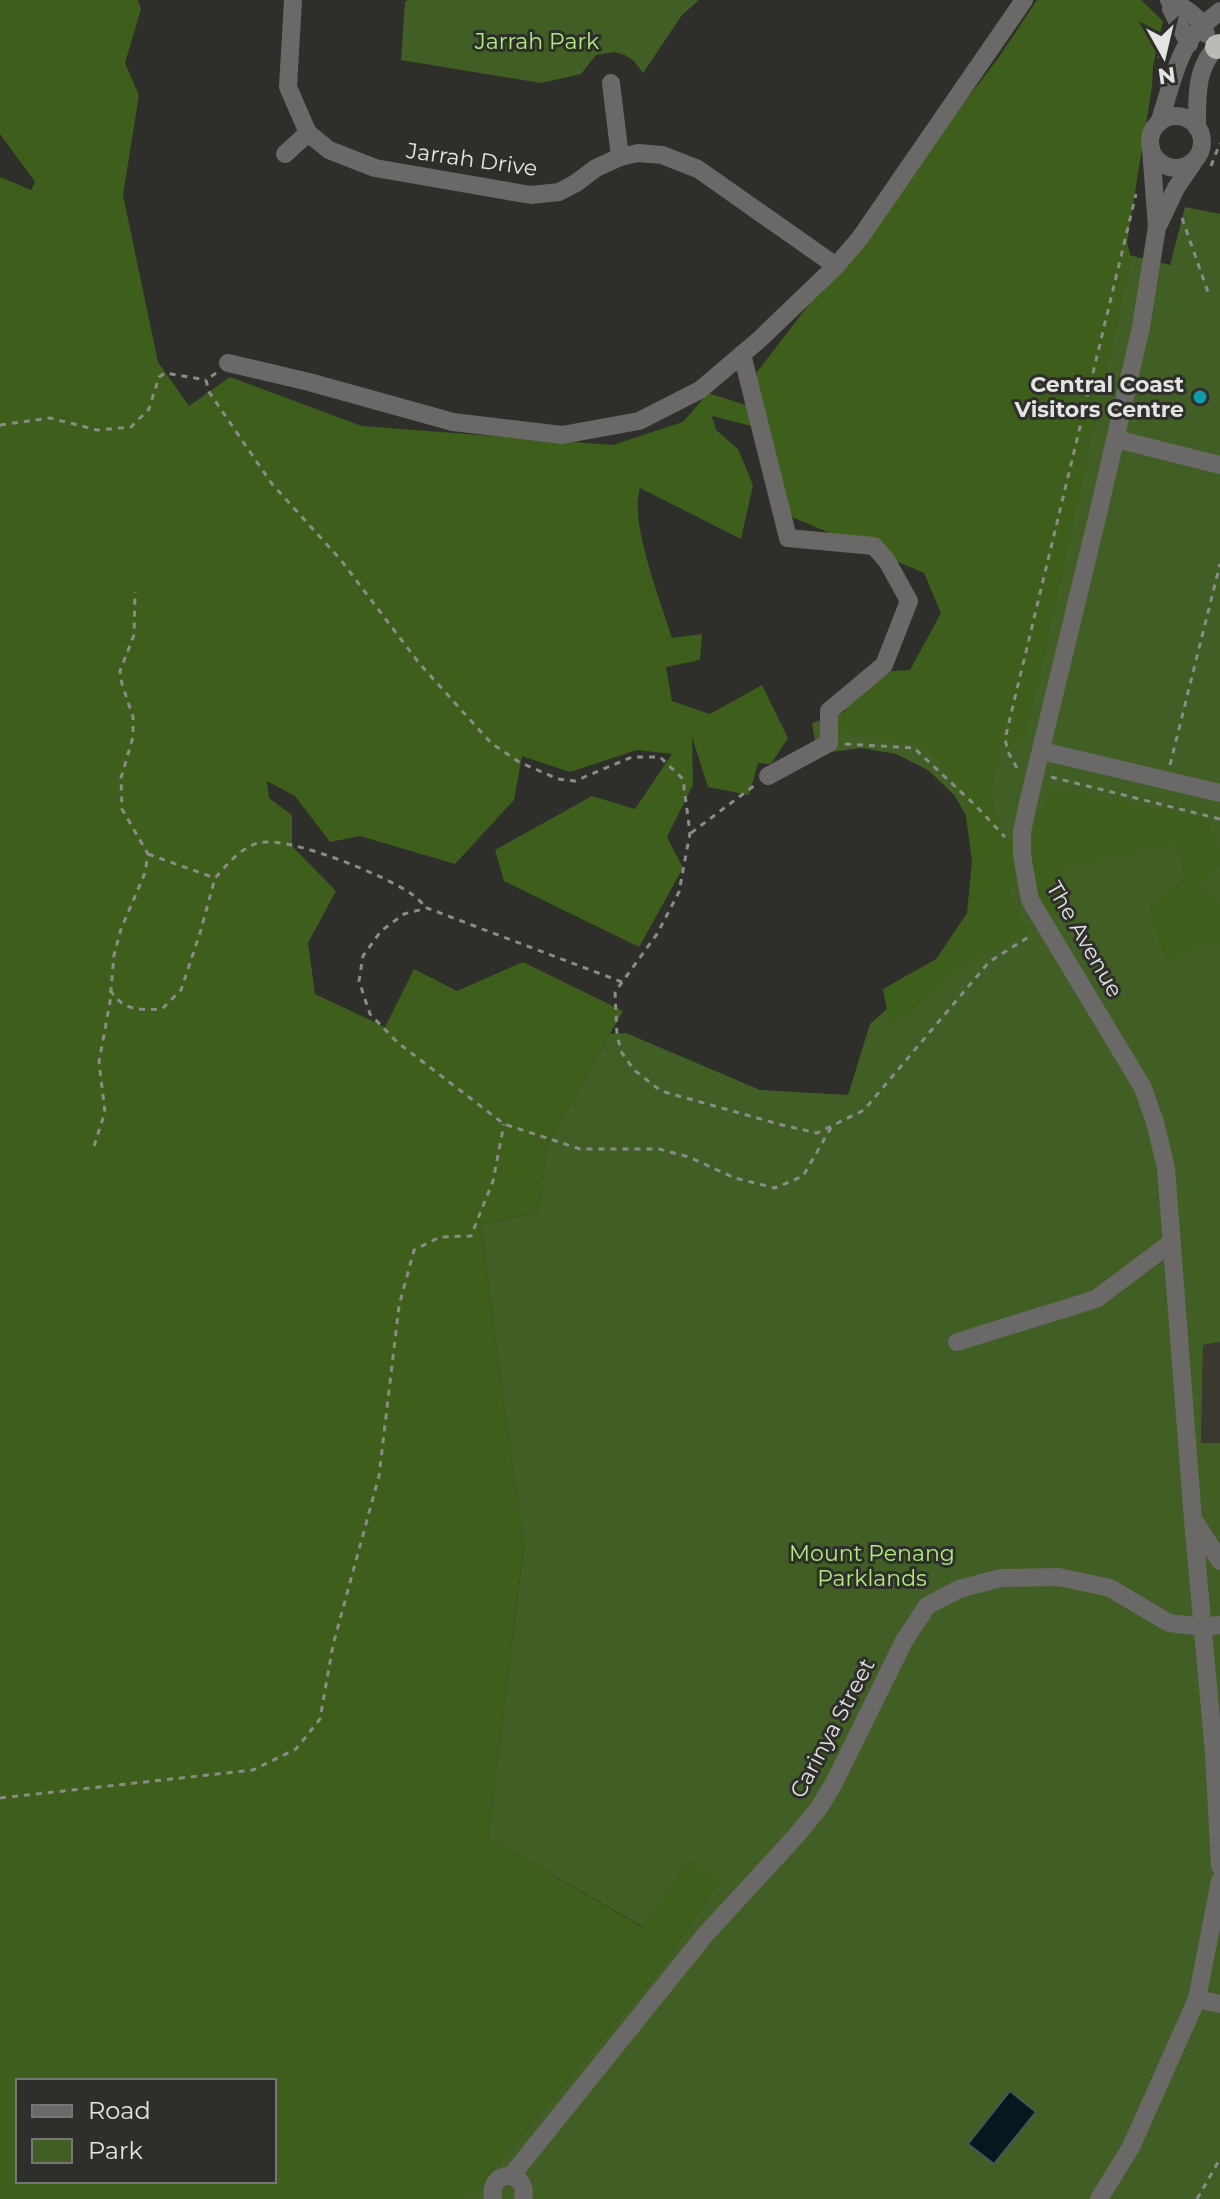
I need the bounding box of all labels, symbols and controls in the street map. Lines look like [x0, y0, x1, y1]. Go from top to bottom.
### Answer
north arrow [1124, 16, 1204, 96]
park label: Jarrah Park [474, 28, 600, 55]
text: N [1156, 61, 1177, 90]
street label: Jarrah Drive [404, 137, 539, 182]
place label: Central Coast Visitors Centre [1013, 371, 1184, 423]
marker: Central Coast Visitors Centre [1191, 388, 1209, 406]
street label: The Avenue [1040, 876, 1129, 1002]
park label: Mount Penang Parklands [789, 1540, 955, 1592]
street label: Carinya Street [784, 1654, 881, 1803]
legend [16, 2079, 276, 2183]
text: Road [88, 2096, 151, 2125]
text: Park [88, 2136, 143, 2165]

